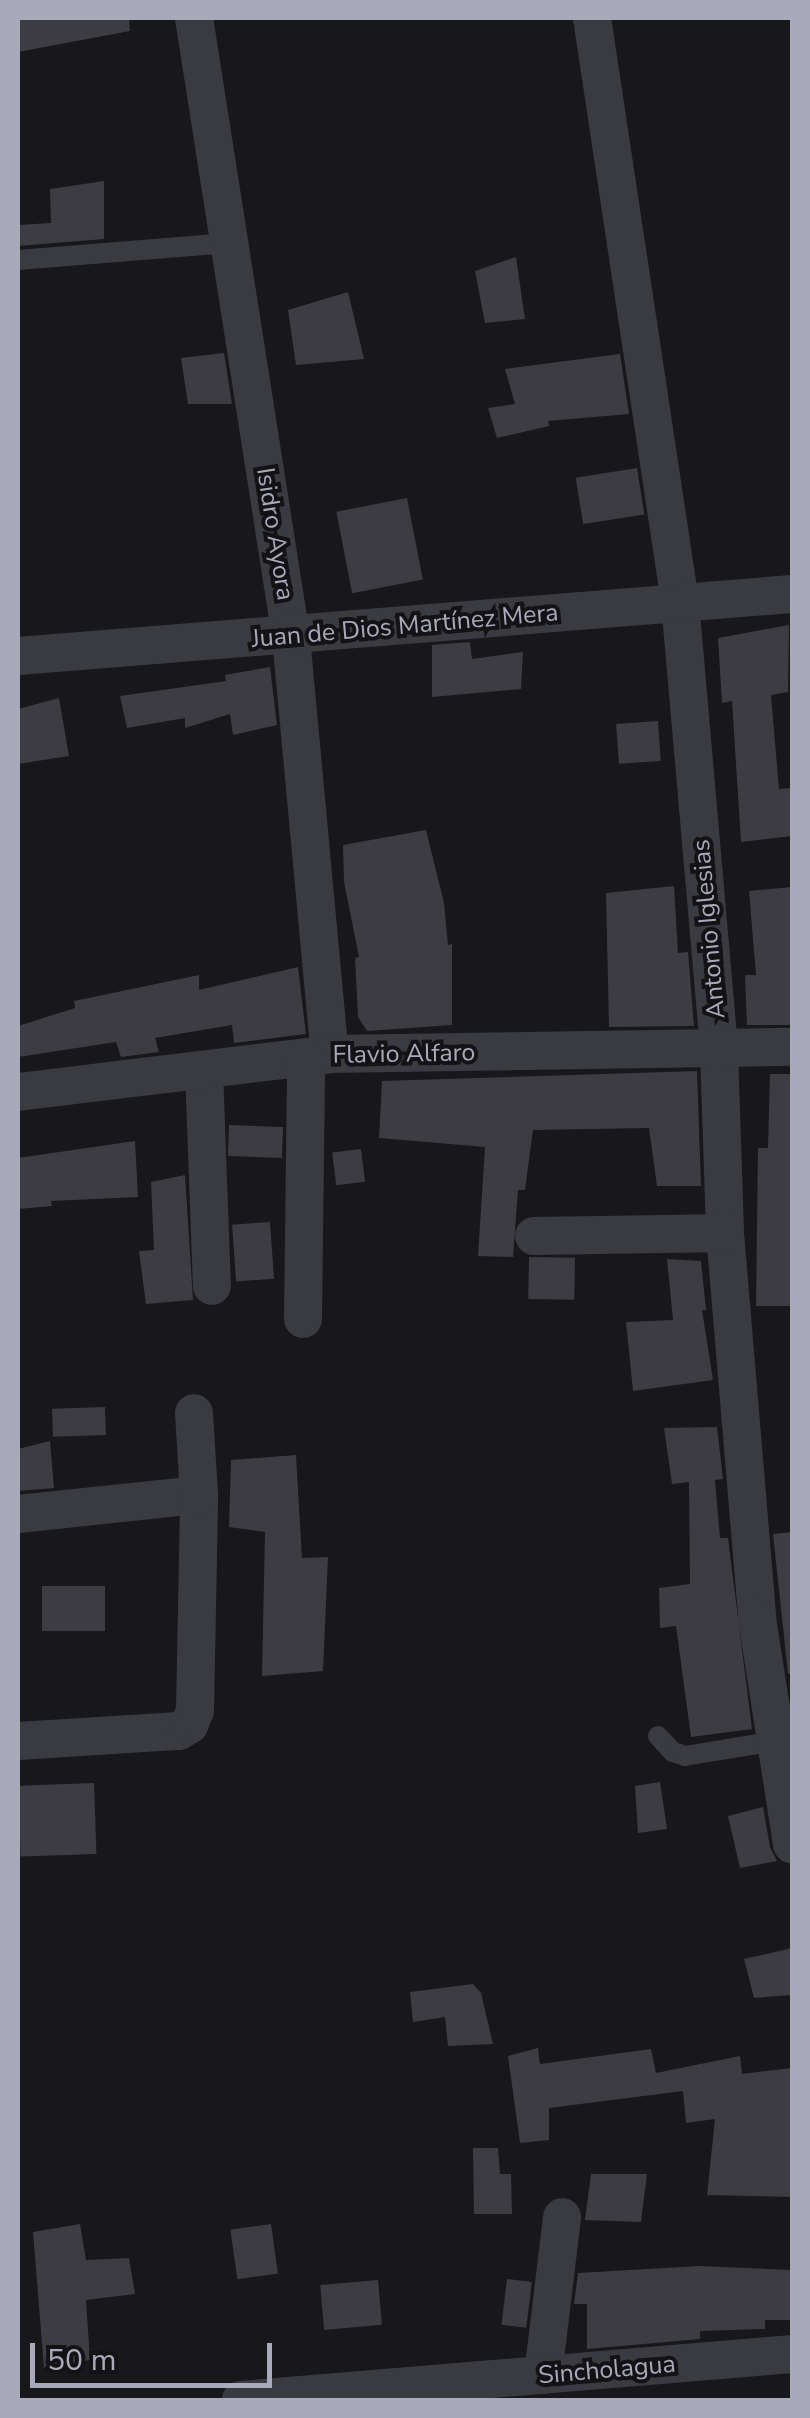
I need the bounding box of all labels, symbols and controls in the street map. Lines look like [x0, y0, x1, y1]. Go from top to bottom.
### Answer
street label: Isidro Ayora [250, 465, 300, 603]
street label: Juan de Dios Martínez Mera [250, 598, 560, 654]
street label: Antonio Iglesias [686, 838, 732, 1020]
street label: Flavio Alfaro [332, 1038, 476, 1070]
scale bar [35, 2323, 278, 2385]
text: 50 m [47, 2340, 116, 2381]
street label: Sincholagua [537, 2349, 677, 2391]

